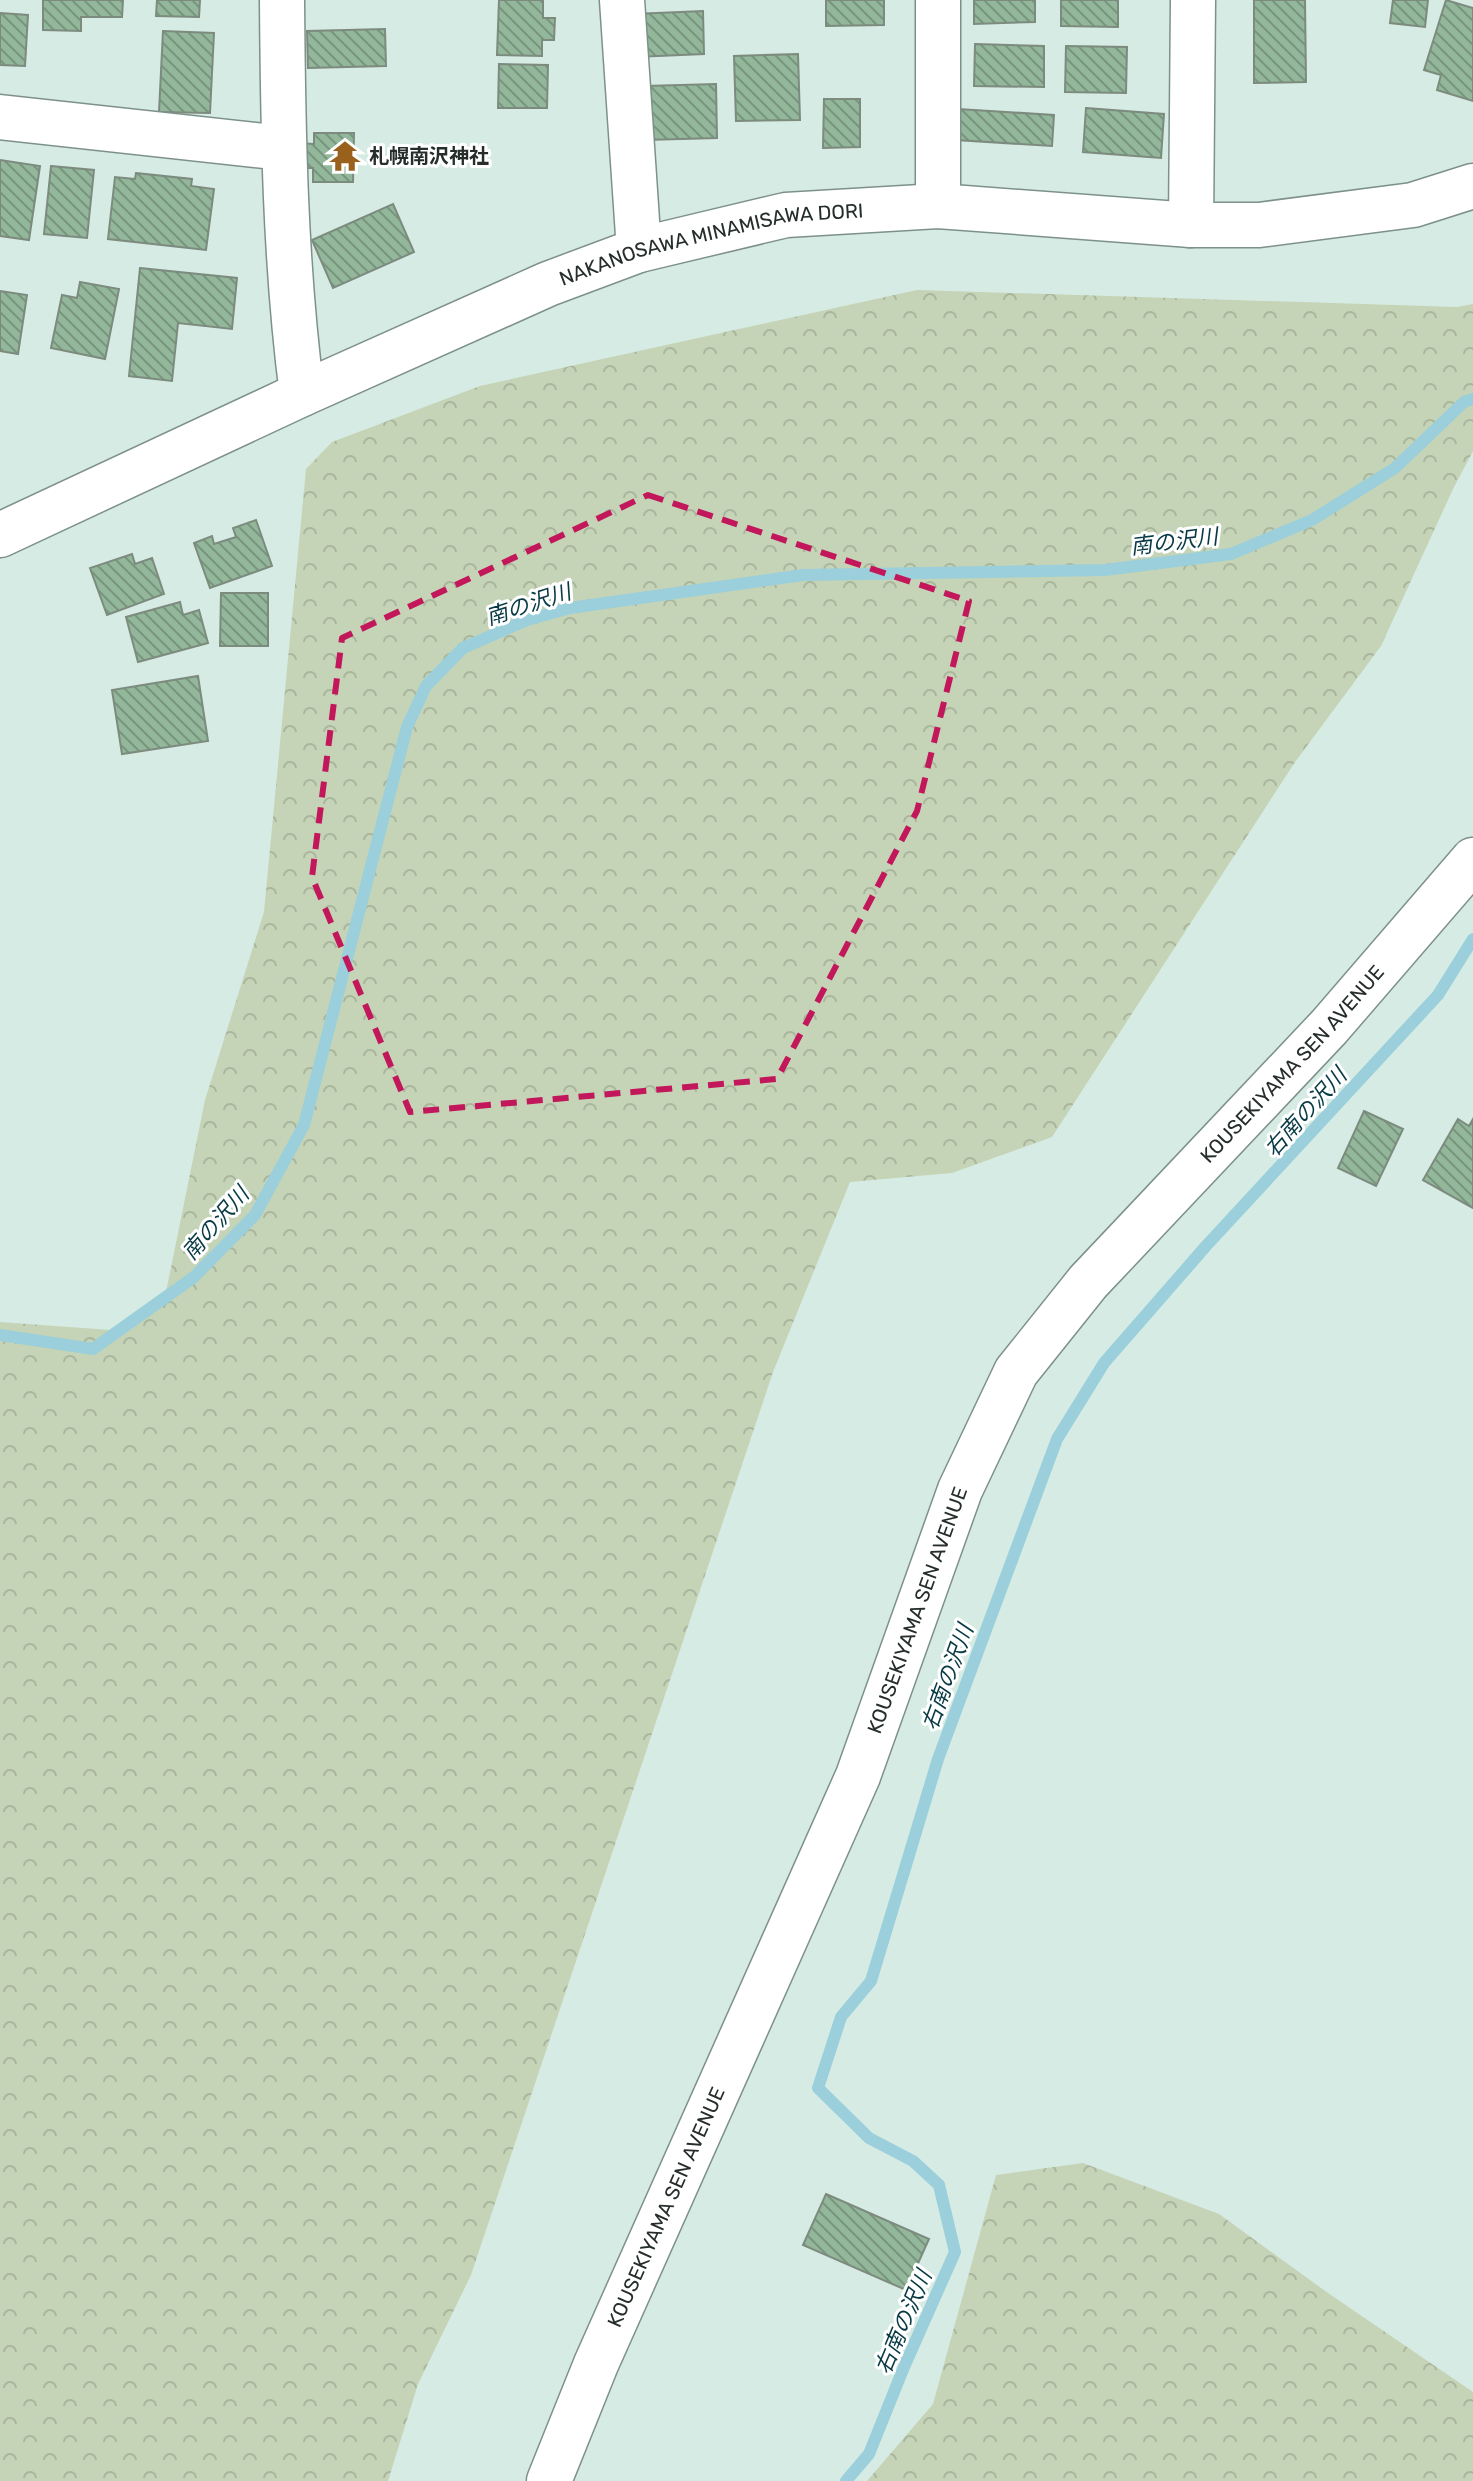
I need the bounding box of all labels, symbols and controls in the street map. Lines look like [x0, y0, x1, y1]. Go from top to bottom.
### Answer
temple icon: 札幌南沢神社 [328, 139, 362, 173]
place label: 札幌南沢神社 [369, 144, 489, 168]
street label: NAKANOSAWA MINAMISAWA DORI [556, 198, 864, 291]
water label: 南の沢川 [1129, 522, 1221, 560]
water label: 南の沢川 [482, 577, 576, 631]
street label: KOUSEKIYAMA SEN AVENUE [1195, 960, 1389, 1168]
water label: 右南の沢川 [1259, 1061, 1354, 1162]
water label: 南の沢川 [176, 1180, 256, 1265]
street label: KOUSEKIYAMA SEN AVENUE [862, 1484, 972, 1737]
water label: 右南の沢川 [916, 1619, 980, 1733]
street label: KOUSEKIYAMA SEN AVENUE [602, 2083, 730, 2331]
water label: 右南の沢川 [870, 2264, 938, 2378]

